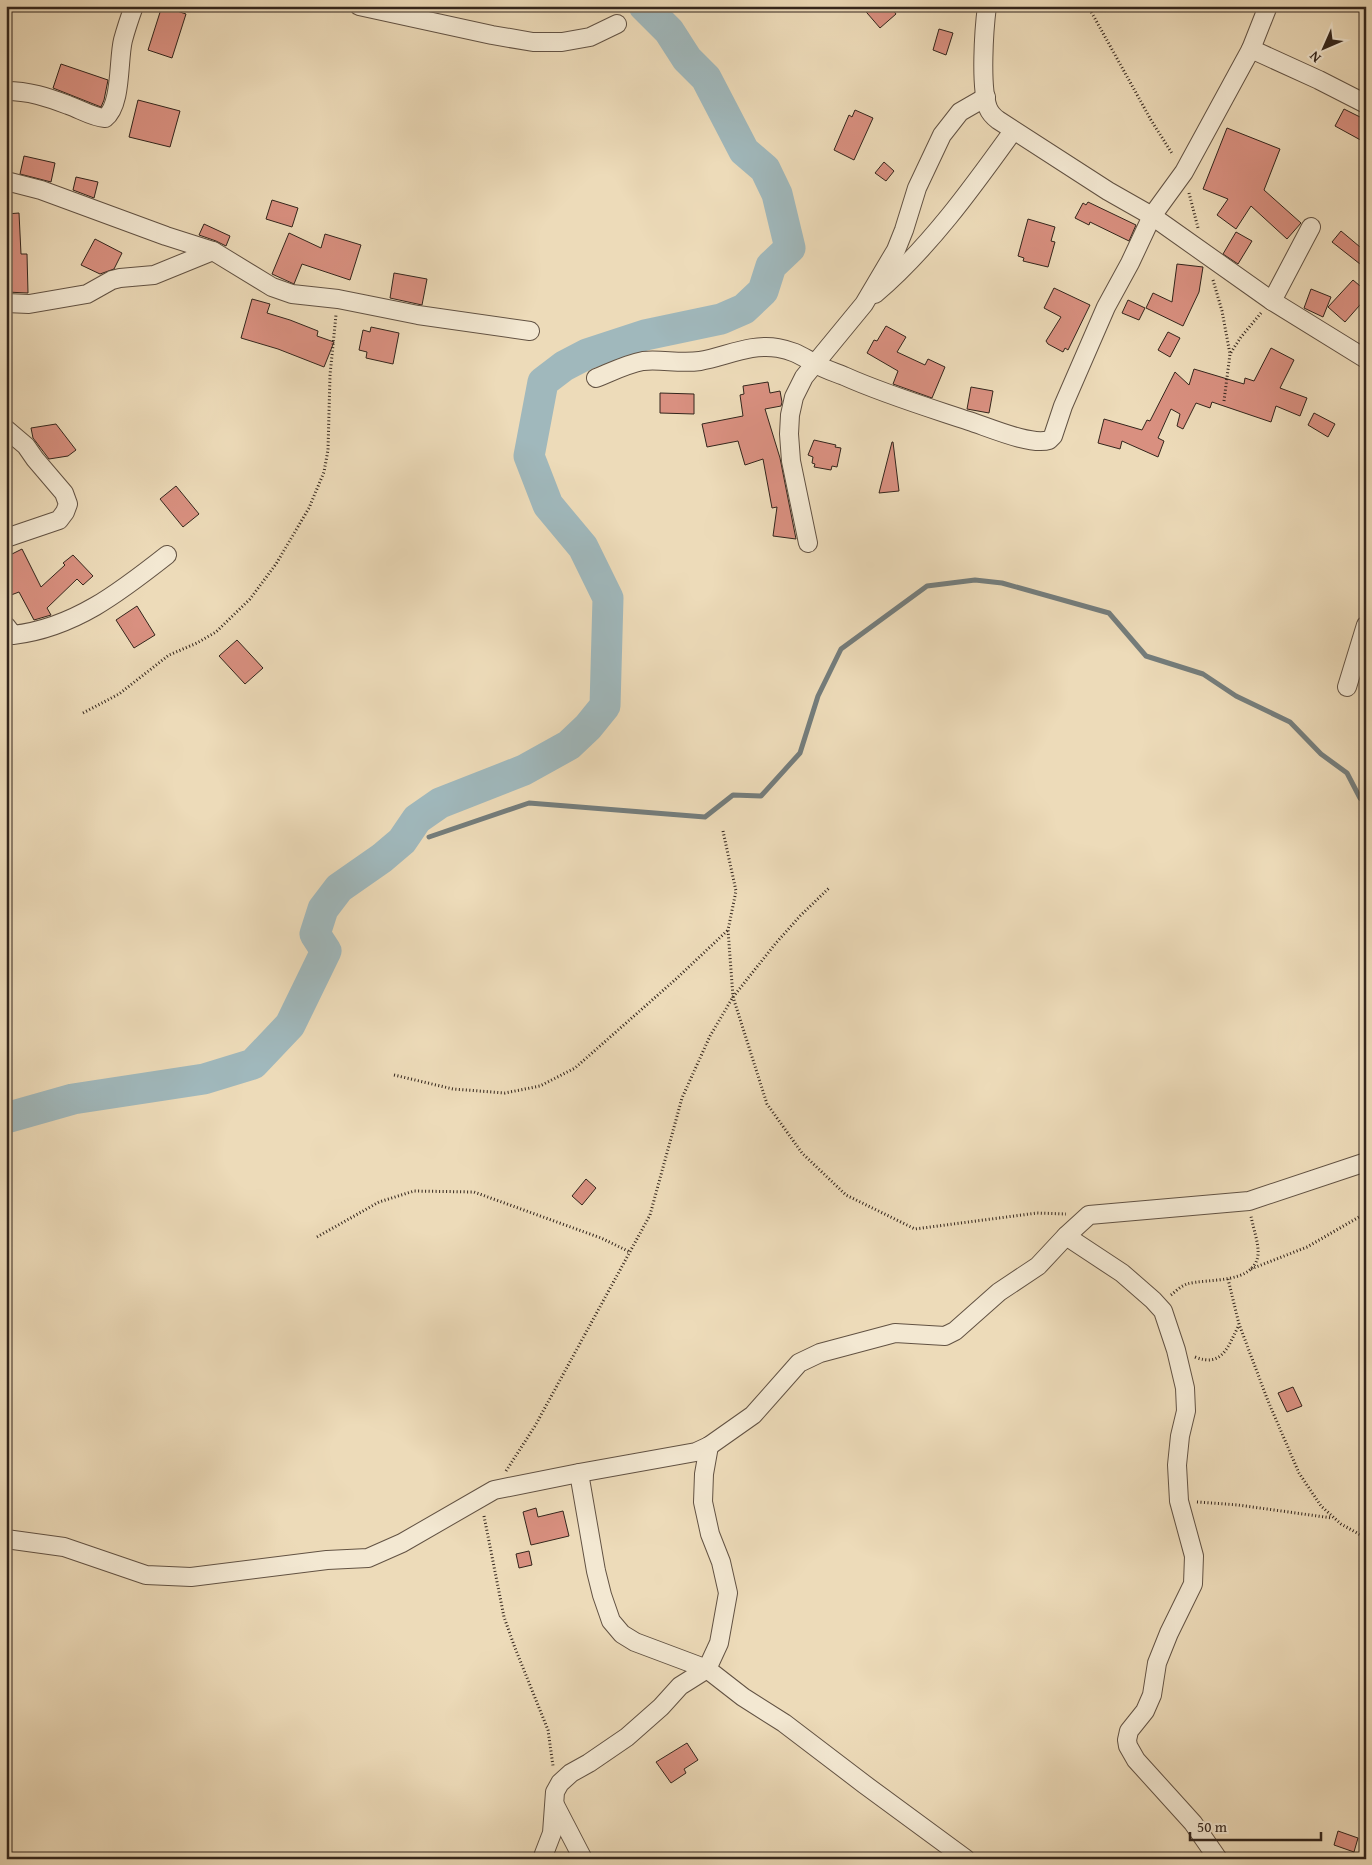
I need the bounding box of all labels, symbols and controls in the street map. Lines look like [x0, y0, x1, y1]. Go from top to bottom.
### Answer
north arrow [1300, 22, 1350, 72]
text: N [1304, 46, 1325, 68]
scale bar [1190, 1810, 1321, 1842]
text: 50 m [1197, 1816, 1228, 1837]

